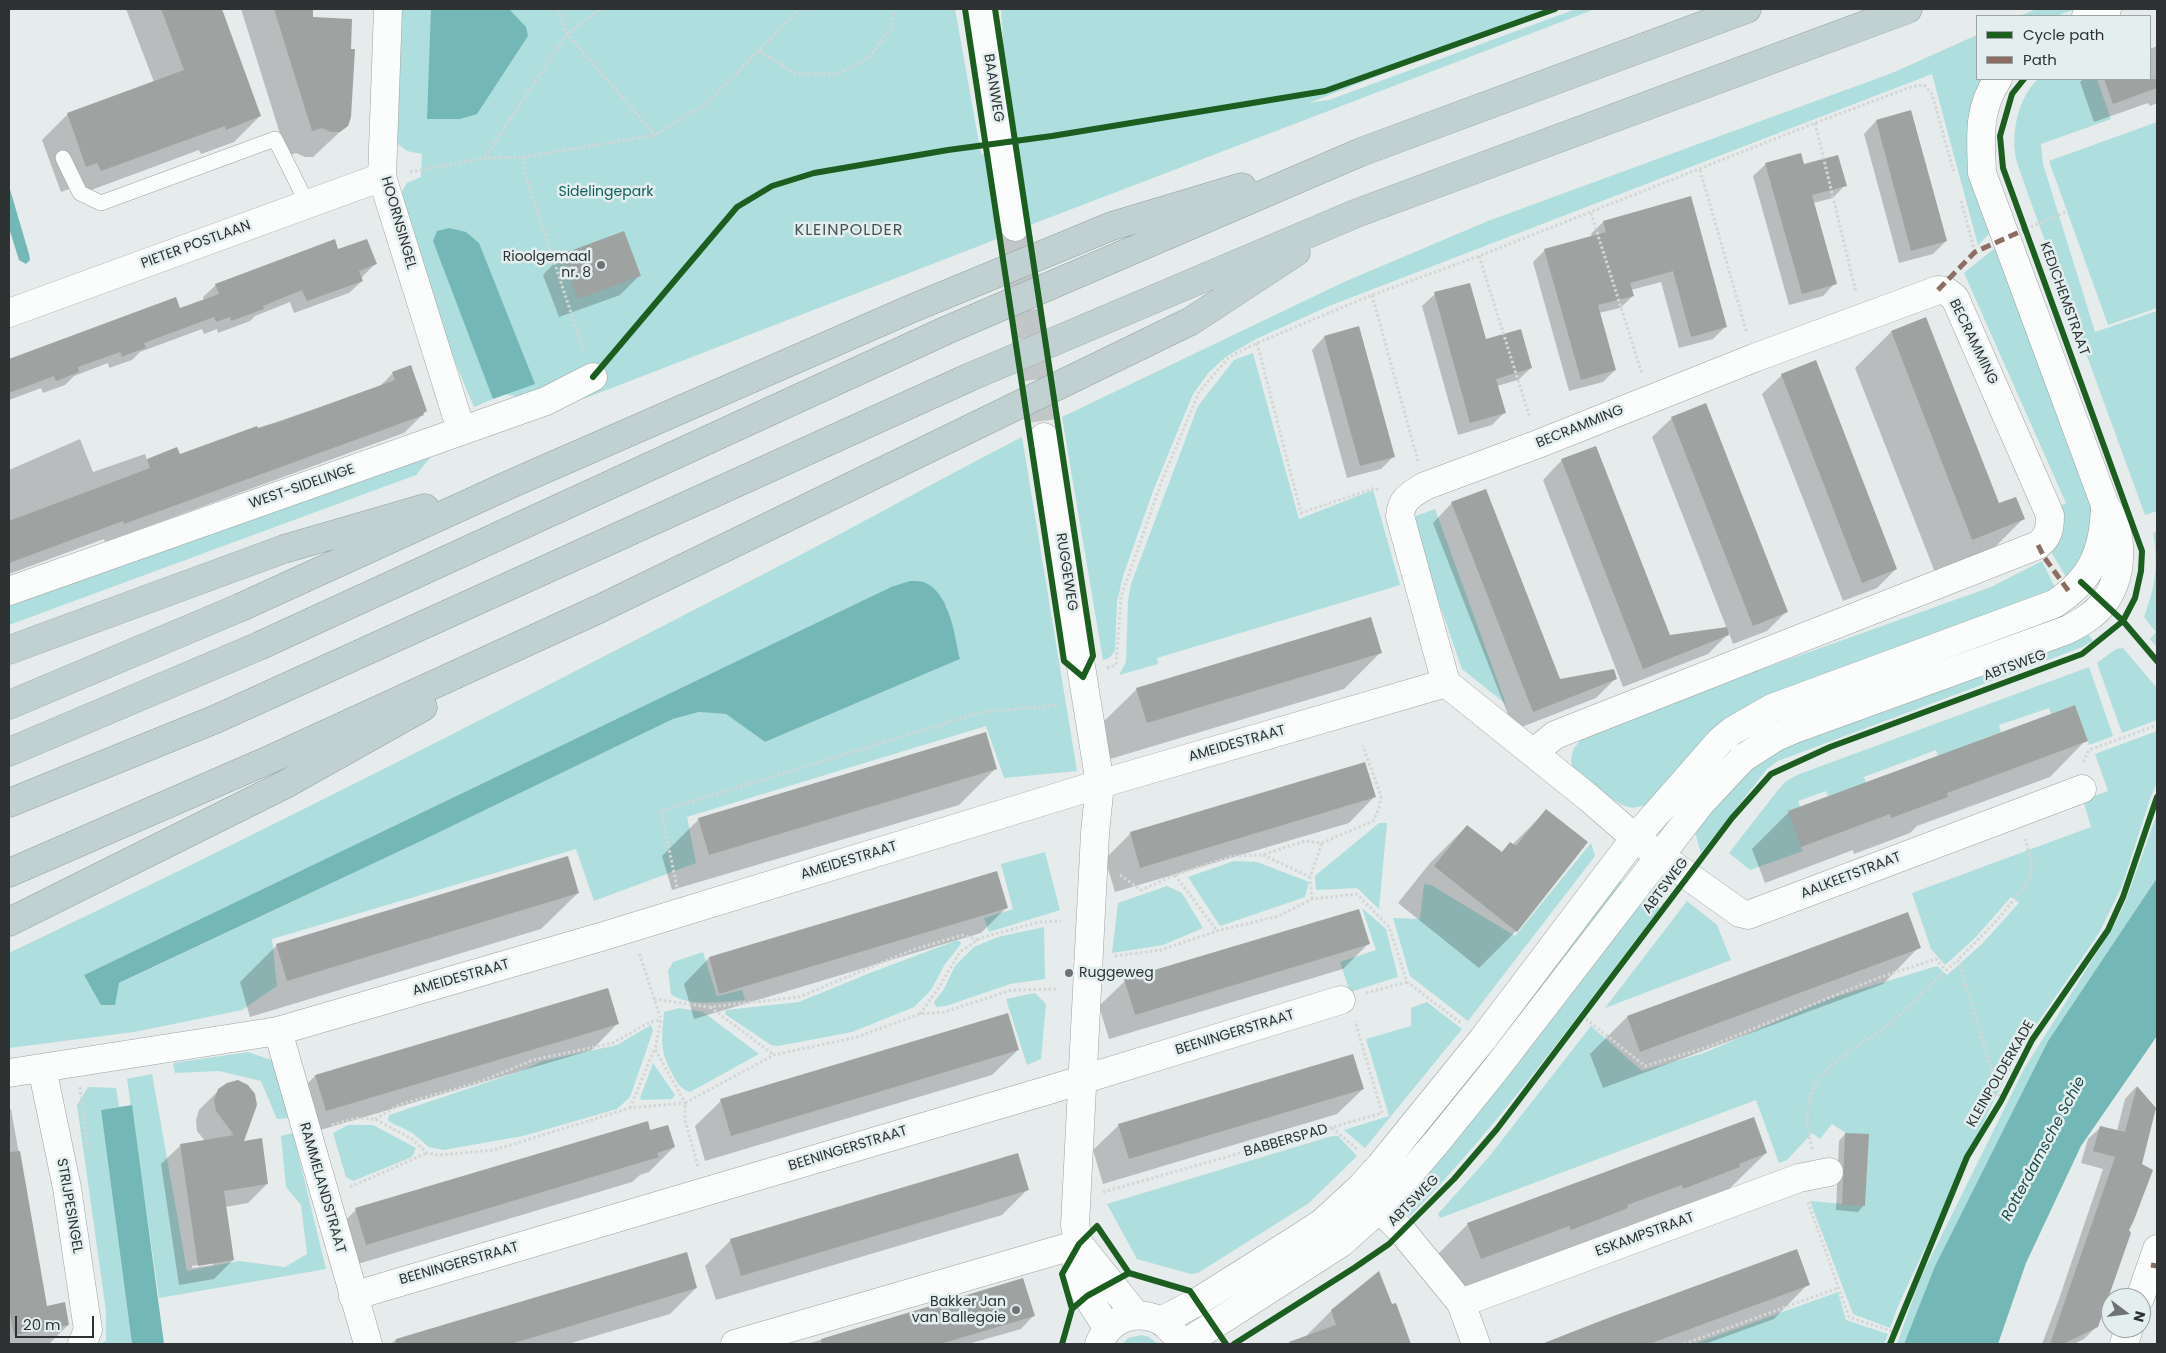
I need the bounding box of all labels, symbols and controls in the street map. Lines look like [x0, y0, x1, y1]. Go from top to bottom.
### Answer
legend [1976, 15, 2151, 80]
text: Cycle path [2023, 24, 2104, 45]
text: Path [2023, 49, 2057, 70]
street label: BAANWEG [979, 53, 1007, 123]
street label: HOORNSINGEL [377, 175, 419, 271]
park label: Sidelingepark [558, 184, 654, 200]
street label: PIETER POSTLAAN [139, 217, 253, 273]
district label: KLEINPOLDER [793, 221, 905, 241]
street label: KEDICHEMSTRAAT [2036, 240, 2092, 358]
place label: Rioolgemaal nr. 8 [503, 249, 591, 282]
marker: Rioolgemaal nr. 8 [595, 259, 607, 271]
street label: BECRAMMING [1945, 297, 2001, 387]
street label: BECRAMMING [1534, 402, 1626, 452]
street label: WEST-SIDELINGE [247, 461, 357, 513]
street label: RUGGEWEG [1052, 532, 1080, 612]
street label: ABTSWEG [1981, 647, 2049, 685]
street label: AMEIDESTRAAT [1187, 722, 1287, 766]
street label: AMEIDESTRAAT [799, 838, 899, 884]
street label: AALKEETSTRAAT [1799, 849, 1903, 903]
street label: ABTSWEG [1640, 855, 1692, 917]
street label: AMEIDESTRAAT [411, 956, 511, 1000]
place label: Ruggeweg [1079, 965, 1154, 981]
marker: Ruggeweg [1063, 967, 1075, 979]
street label: BEENINGERSTRAAT [1174, 1007, 1296, 1059]
street label: KLEINPOLDERKADE [1964, 1018, 2038, 1130]
water label: Rotterdamsche Schie [1998, 1074, 2090, 1224]
street label: RAMMELANDSTRAAT [295, 1121, 349, 1255]
street label: BABBERSPAD [1242, 1121, 1330, 1161]
street label: BEENINGERSTRAAT [787, 1123, 909, 1175]
street label: STRIJPESINGEL [52, 1157, 86, 1255]
street label: ABTSWEG [1385, 1172, 1443, 1230]
street label: ESKAMPSTRAAT [1593, 1209, 1697, 1261]
street label: BEENINGERSTRAAT [397, 1239, 521, 1289]
north arrow [2101, 1288, 2151, 1338]
place label: Bakker Jan van Ballegoie [912, 1294, 1006, 1326]
marker: Bakker Jan van Ballegoie [1010, 1304, 1022, 1316]
scale bar [18, 1306, 96, 1338]
text: N [2129, 1309, 2151, 1324]
text: 20 m [23, 1314, 61, 1335]

